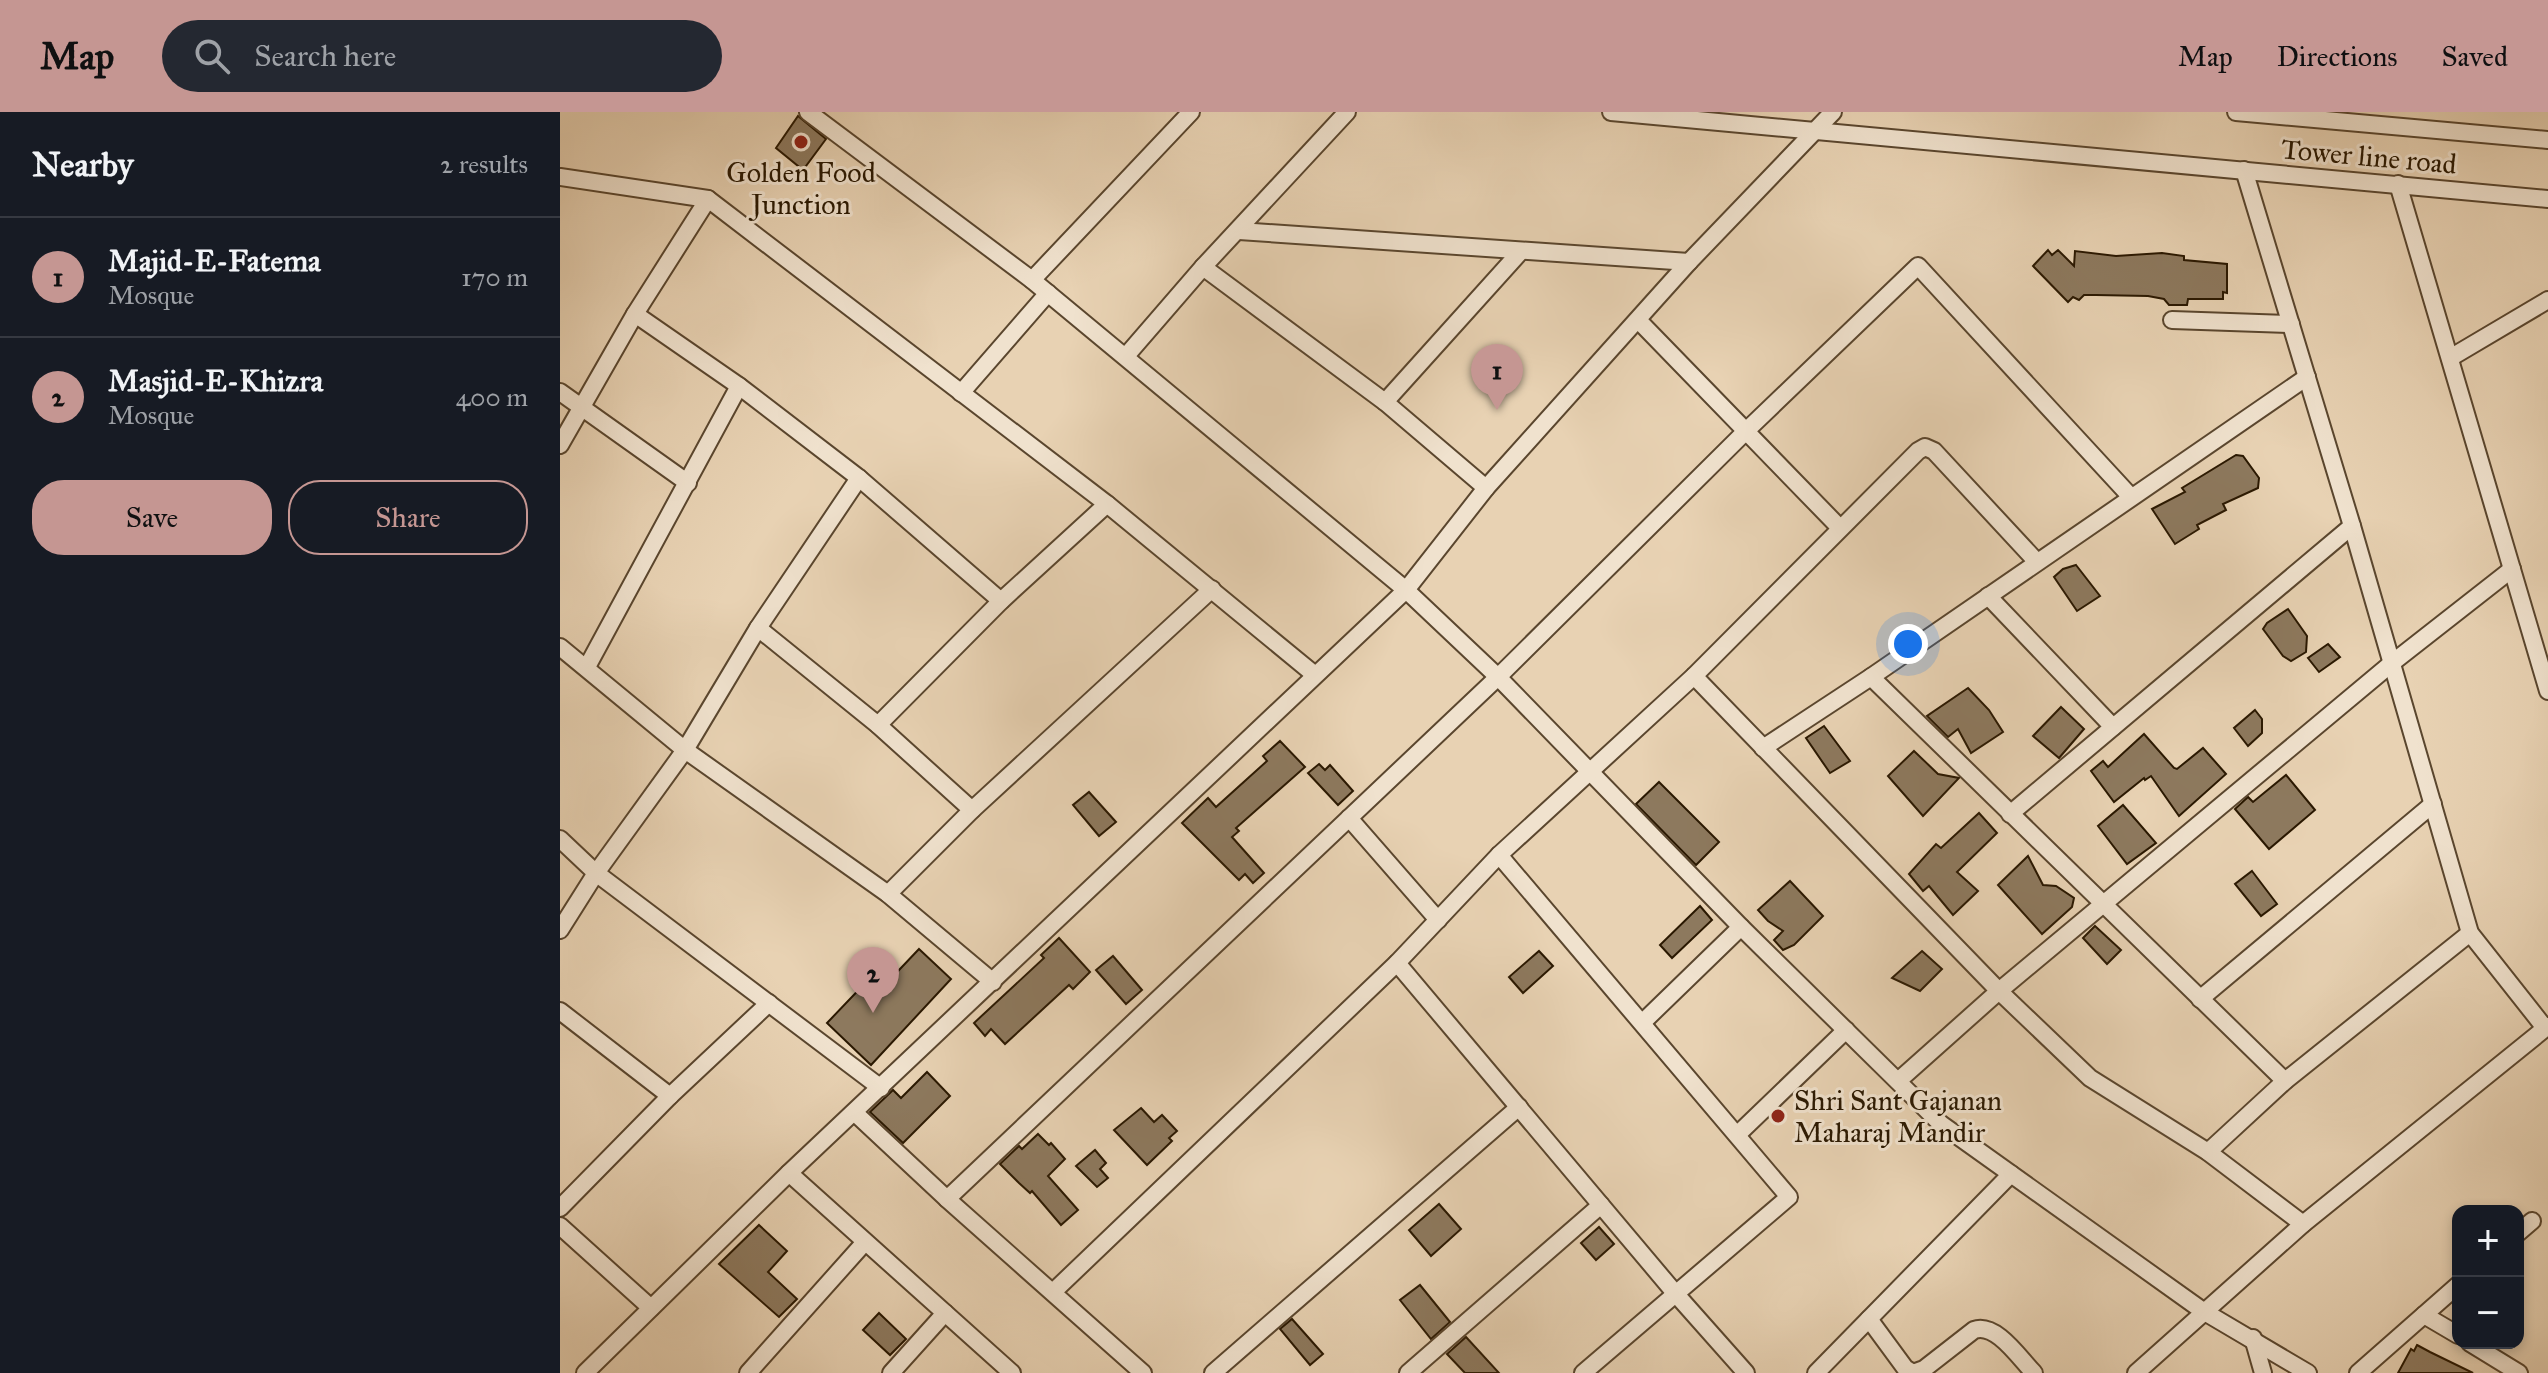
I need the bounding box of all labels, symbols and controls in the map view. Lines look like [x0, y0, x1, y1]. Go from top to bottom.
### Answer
search box [162, 20, 722, 92]
text: Map [40, 33, 114, 79]
icon: search [190, 34, 234, 78]
text: Search here [254, 38, 396, 74]
text: Map [2178, 39, 2233, 74]
text: Directions [2277, 39, 2398, 74]
text: Saved [2442, 39, 2508, 74]
street label: Tower line road [2280, 131, 2458, 182]
marker: Golden Food Junction [792, 133, 810, 151]
text: Nearby [32, 144, 134, 185]
text: 2 results [440, 148, 528, 180]
place label: Golden Food Junction [726, 155, 876, 222]
text: Majid-E-Fatema [108, 243, 321, 279]
text: 1 [53, 261, 63, 293]
text: 170 m [461, 261, 528, 293]
text: Mosque [108, 279, 194, 311]
pin: 1 [1471, 344, 1523, 410]
text: Masjid-E-Khizra [108, 363, 323, 399]
text: 2 [52, 381, 64, 413]
text: 400 m [456, 381, 528, 413]
text: Mosque [108, 399, 194, 431]
button: Save [32, 480, 272, 555]
button: Share [288, 480, 528, 555]
your location [1888, 624, 1928, 664]
pin: 2 [847, 947, 899, 1013]
place label: Shri Sant Gajanan Maharaj Mandir [1794, 1083, 2002, 1150]
marker: Shri Sant Gajanan Maharaj Mandir [1769, 1107, 1787, 1125]
map controls [2452, 1205, 2524, 1349]
button: + [2452, 1205, 2524, 1277]
button: − [2452, 1277, 2524, 1349]

